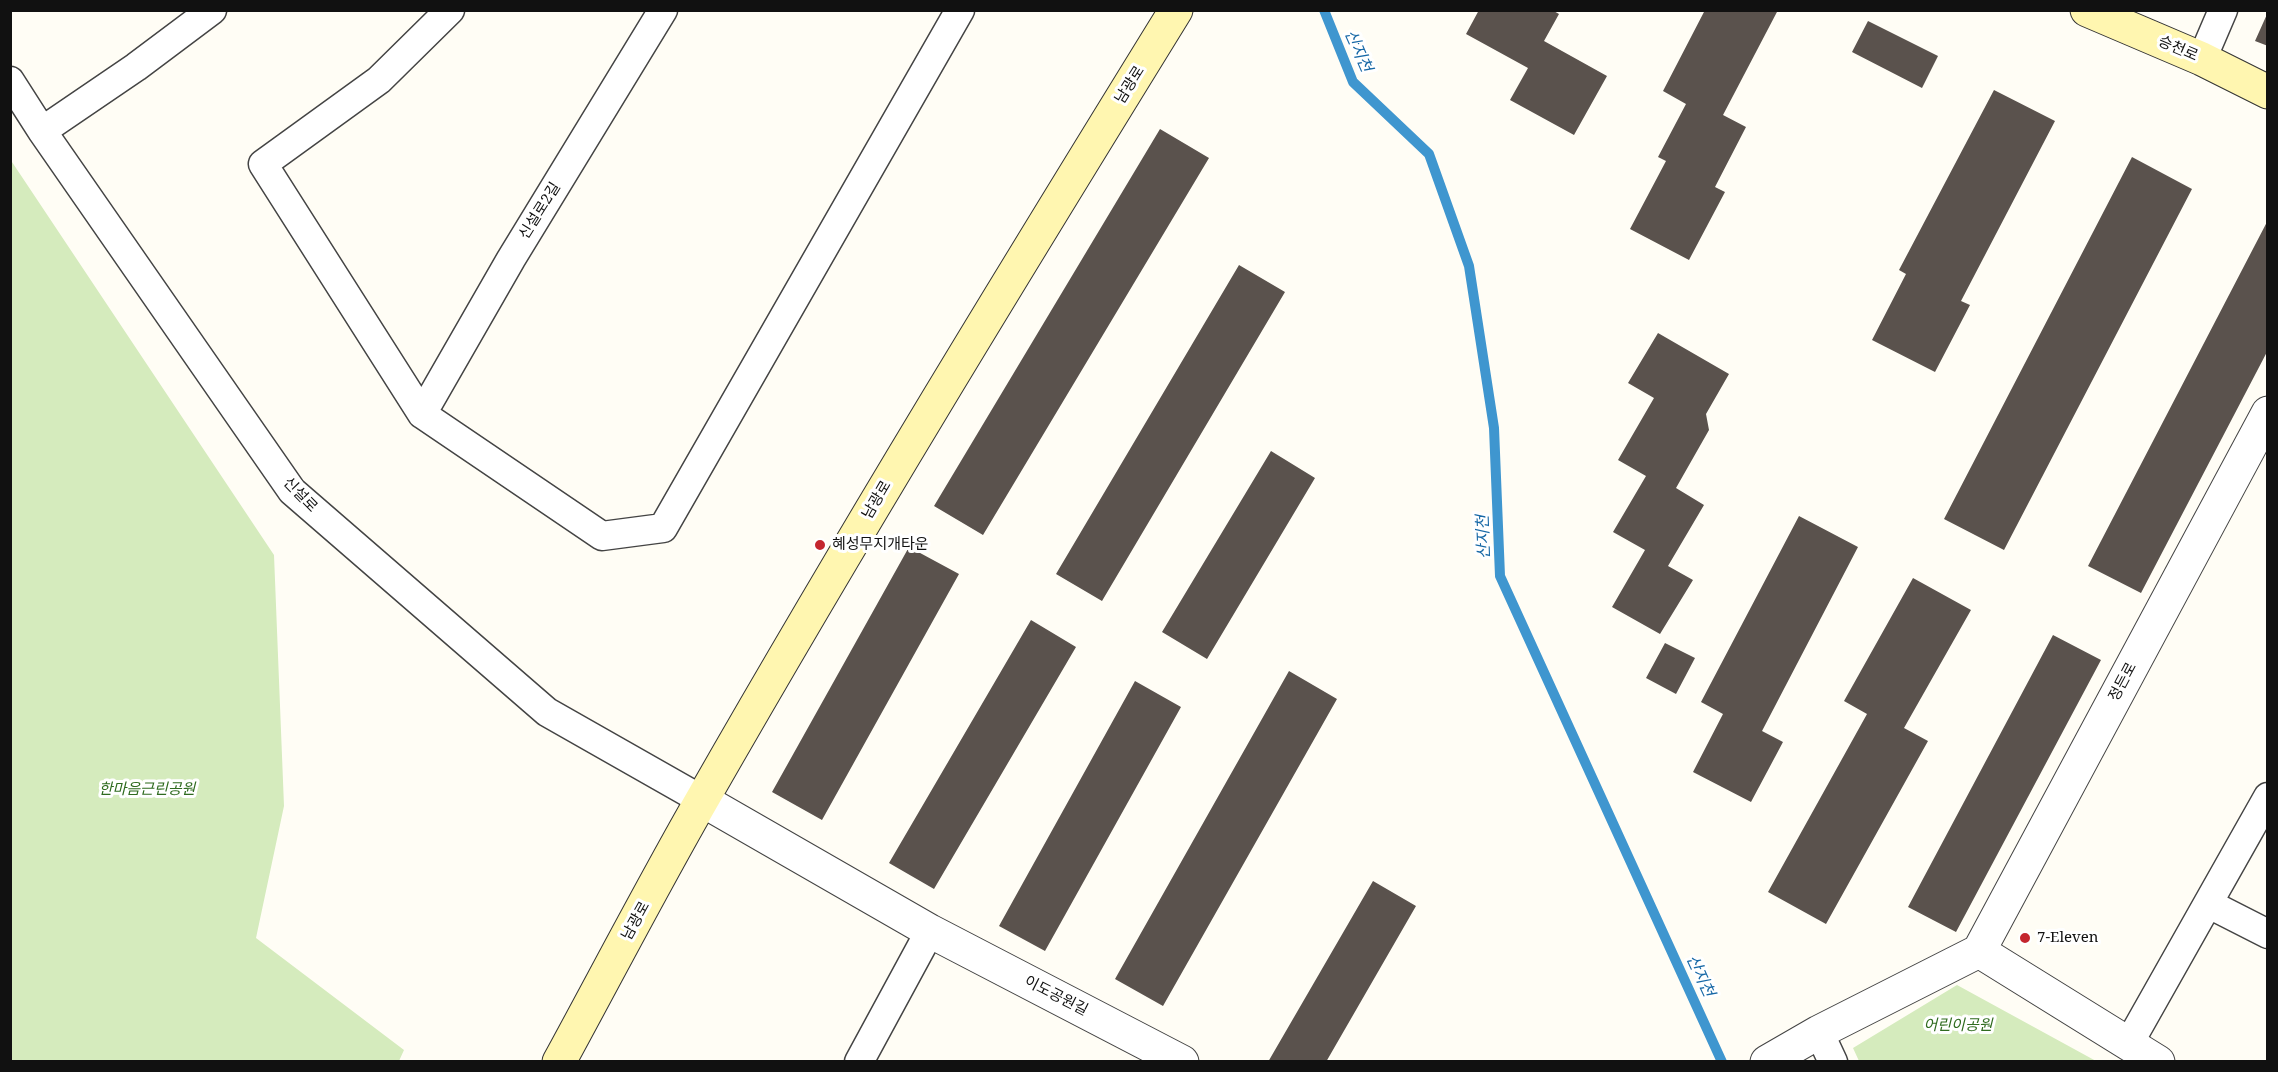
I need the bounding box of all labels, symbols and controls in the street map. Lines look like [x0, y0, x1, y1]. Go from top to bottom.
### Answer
water label: 산지천 [1340, 27, 1376, 75]
street label: 승천로 [2155, 33, 2201, 65]
street label: 남광로 [1111, 63, 1149, 107]
street label: 신설로2길 [516, 179, 564, 243]
street label: 신설로 [279, 474, 321, 516]
street label: 남광로 [859, 478, 895, 522]
water label: 산지천 [1474, 515, 1494, 559]
place label: 혜성무지개타운 [832, 536, 929, 554]
marker: 혜성무지개타운 [813, 538, 827, 552]
street label: 정든로 [2105, 659, 2141, 705]
park label: 한마음근린공원 [99, 781, 195, 799]
street label: 남광로 [618, 899, 654, 943]
place label: 7-Eleven [2037, 929, 2098, 947]
marker: 7-Eleven [2018, 931, 2032, 945]
water label: 산지천 [1682, 952, 1718, 1000]
street label: 이도공원길 [1021, 972, 1091, 1020]
park label: 어린이공원 [1924, 1017, 1992, 1035]

